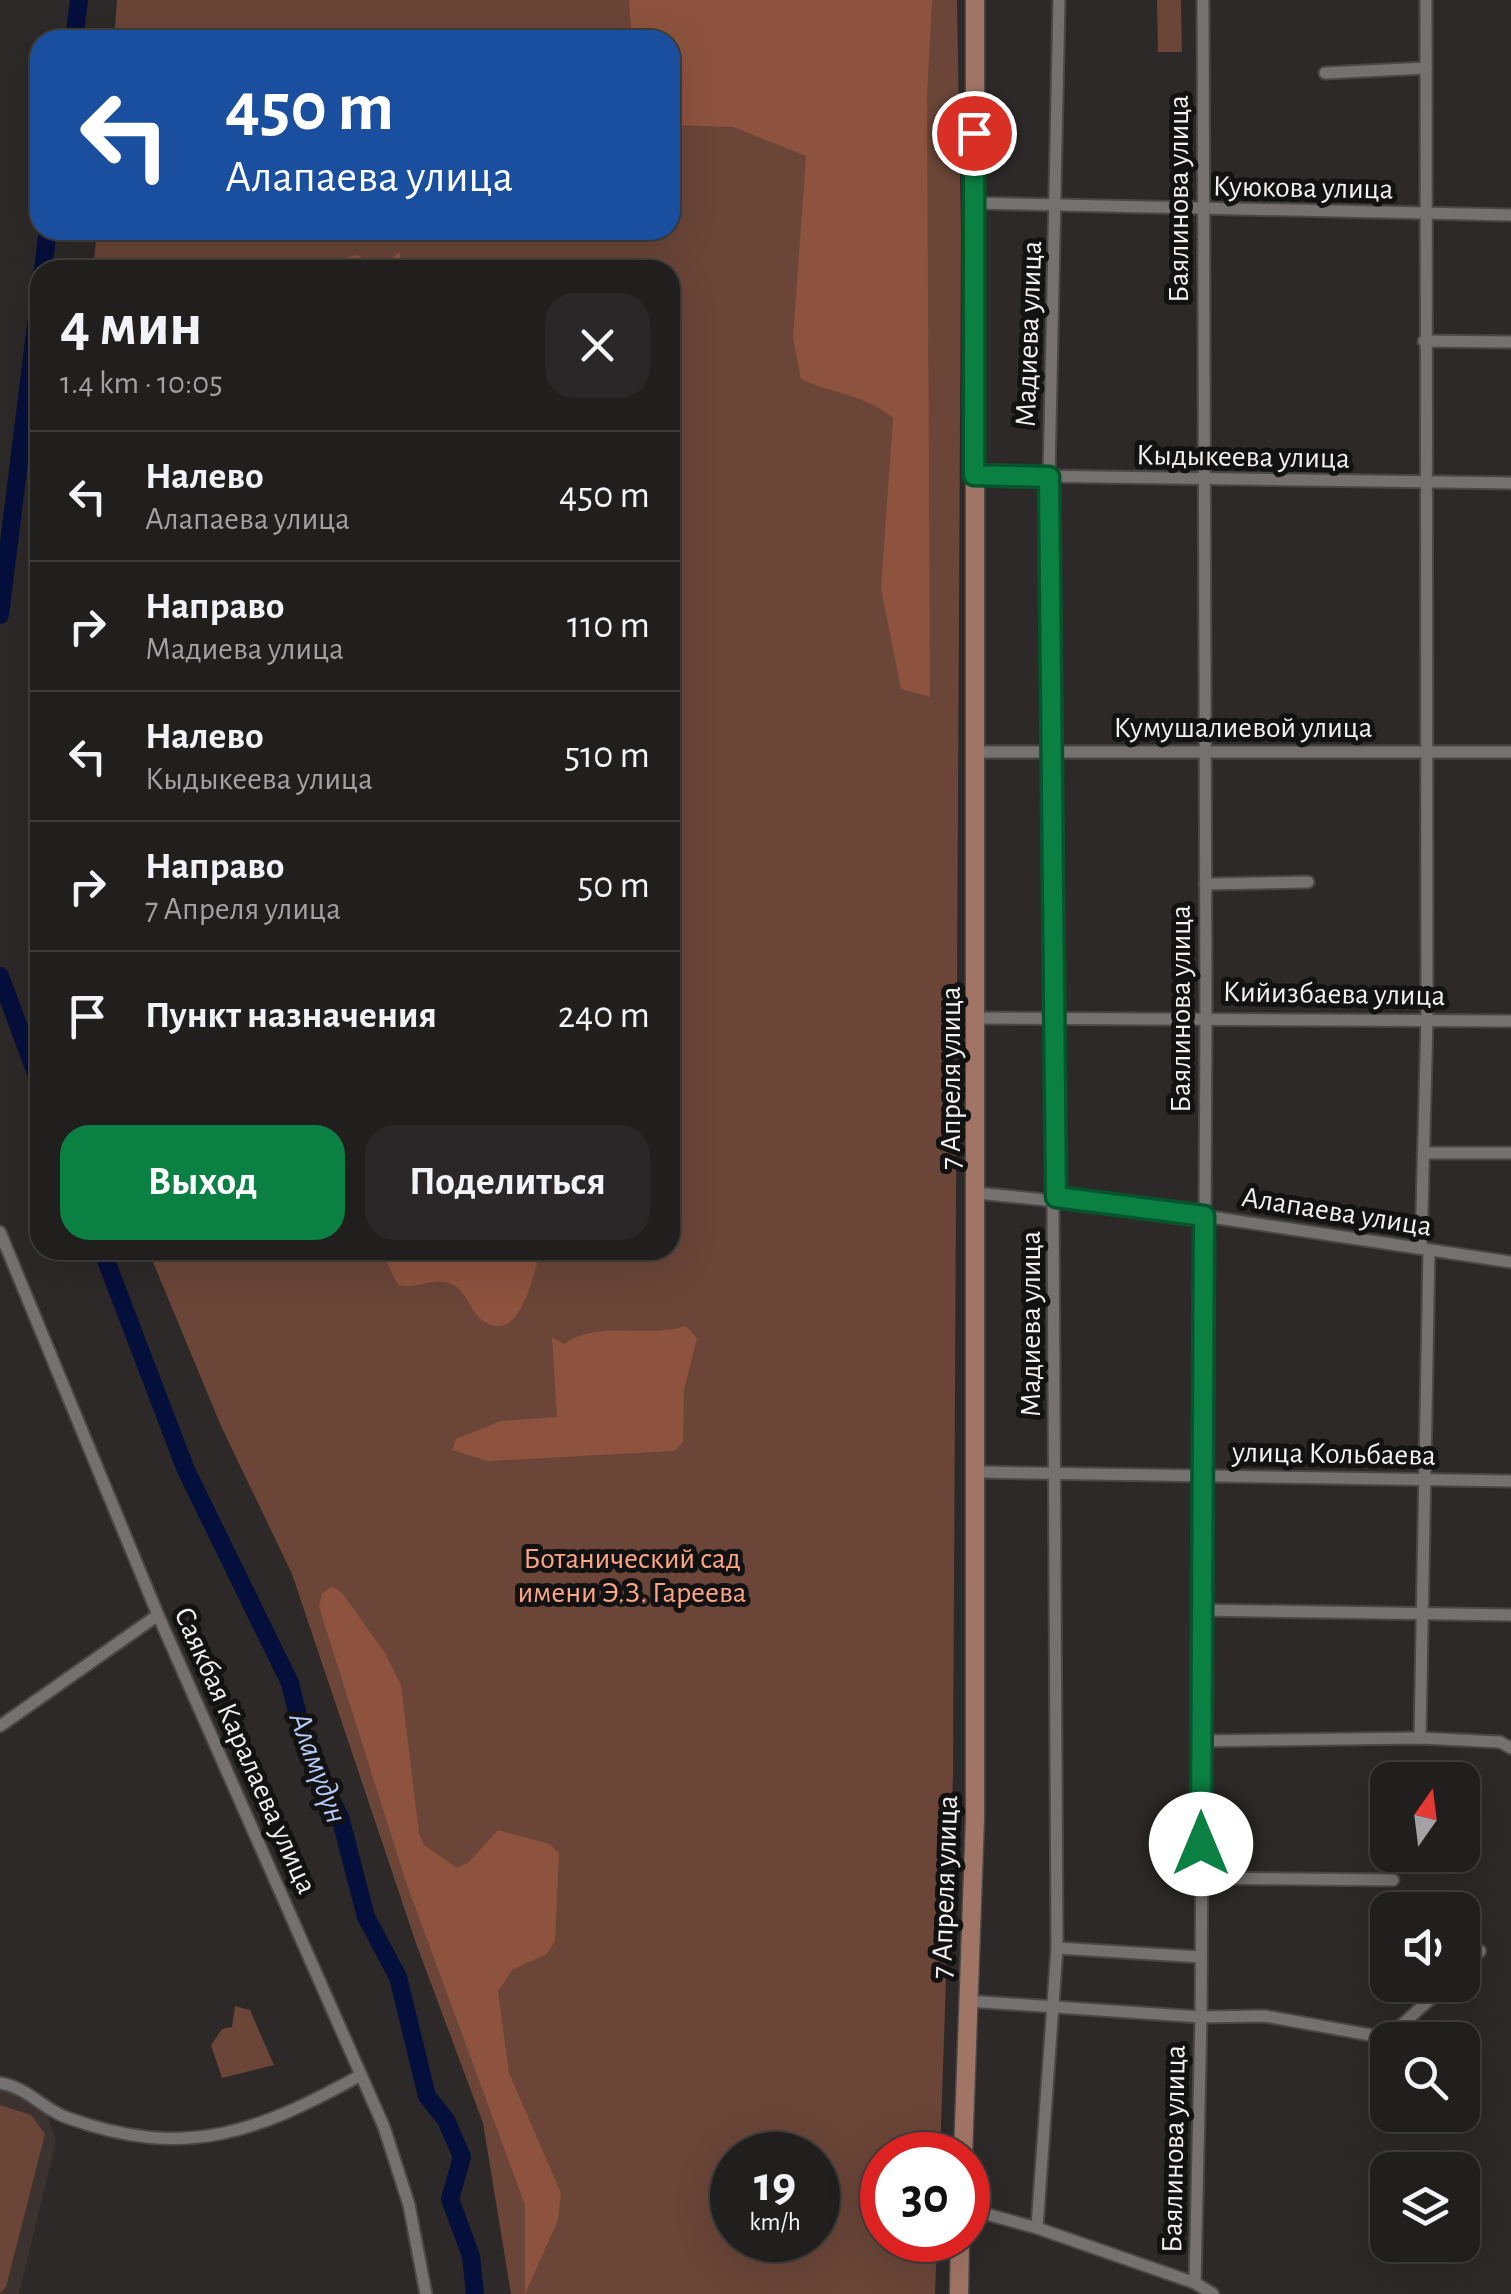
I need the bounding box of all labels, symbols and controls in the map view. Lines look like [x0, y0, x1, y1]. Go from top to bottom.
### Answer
icon: left [60, 70, 190, 200]
text: 450 m [225, 73, 394, 143]
pin [932, 91, 1017, 176]
street label: Баялинова улица [1164, 95, 1194, 303]
icon: arrive [947, 106, 1002, 161]
text: Алапаева улица [225, 155, 513, 200]
street label: Куюкова улица [1212, 171, 1394, 205]
street label: Мадиева улица [1011, 240, 1047, 428]
button: close [545, 293, 650, 398]
text: 4 мин [60, 296, 202, 356]
text: 1.4 km · 10:05 [60, 367, 223, 399]
street label: Кыдыкеева улица [1136, 440, 1350, 474]
text: Налево [145, 458, 264, 496]
icon: left [60, 469, 115, 524]
text: 450 m [559, 477, 650, 515]
text: Алапаева улица [145, 503, 350, 535]
text: Направо [145, 588, 284, 626]
icon: right [60, 599, 115, 654]
text: 110 m [567, 607, 650, 645]
text: Мадиева улица [145, 633, 344, 665]
street label: Кумушалиевой улица [1113, 713, 1373, 743]
text: Налево [145, 718, 264, 756]
icon: left [60, 729, 115, 784]
text: 510 m [564, 737, 650, 775]
text: Кыдыкеева улица [145, 763, 373, 795]
text: Направо [145, 848, 284, 886]
icon: right [60, 859, 115, 914]
text: 50 m [577, 867, 650, 905]
text: 7 Апреля улица [145, 893, 341, 925]
street label: Баялинова улица [1166, 905, 1196, 1113]
street label: Кийизбаева улица [1222, 977, 1446, 1011]
street label: 7 Апреля улица [936, 986, 966, 1170]
icon: arrive [60, 989, 115, 1044]
text: Пункт назначения [145, 997, 437, 1035]
text: 240 m [558, 997, 650, 1035]
button: Выход [60, 1125, 345, 1240]
button: Поделиться [365, 1125, 650, 1240]
street label: Алапаева улица [1240, 1182, 1434, 1242]
street label: Мадиева улица [1016, 1231, 1046, 1417]
street label: улица Кольбаева [1231, 1437, 1436, 1471]
park label: Ботанический сад имени Э.З. Гареева [517, 1544, 747, 1608]
street label: Саякбая Каралаева улица [168, 1603, 322, 1898]
water label: Аламүдүн [282, 1707, 353, 1827]
north arrow [1370, 1762, 1480, 1872]
map controls [1370, 1762, 1480, 2262]
position arrow [1149, 1792, 1253, 1896]
street label: 7 Апреля улица [927, 1795, 963, 1979]
button: sound [1370, 1892, 1480, 2002]
button: search [1370, 2022, 1480, 2132]
street label: Баялинова улица [1157, 2045, 1191, 2253]
speed limit sign: 30 [860, 2132, 990, 2262]
button: layers [1370, 2152, 1480, 2262]
text: 19 [754, 2160, 796, 2210]
text: km/h [749, 2210, 801, 2235]

